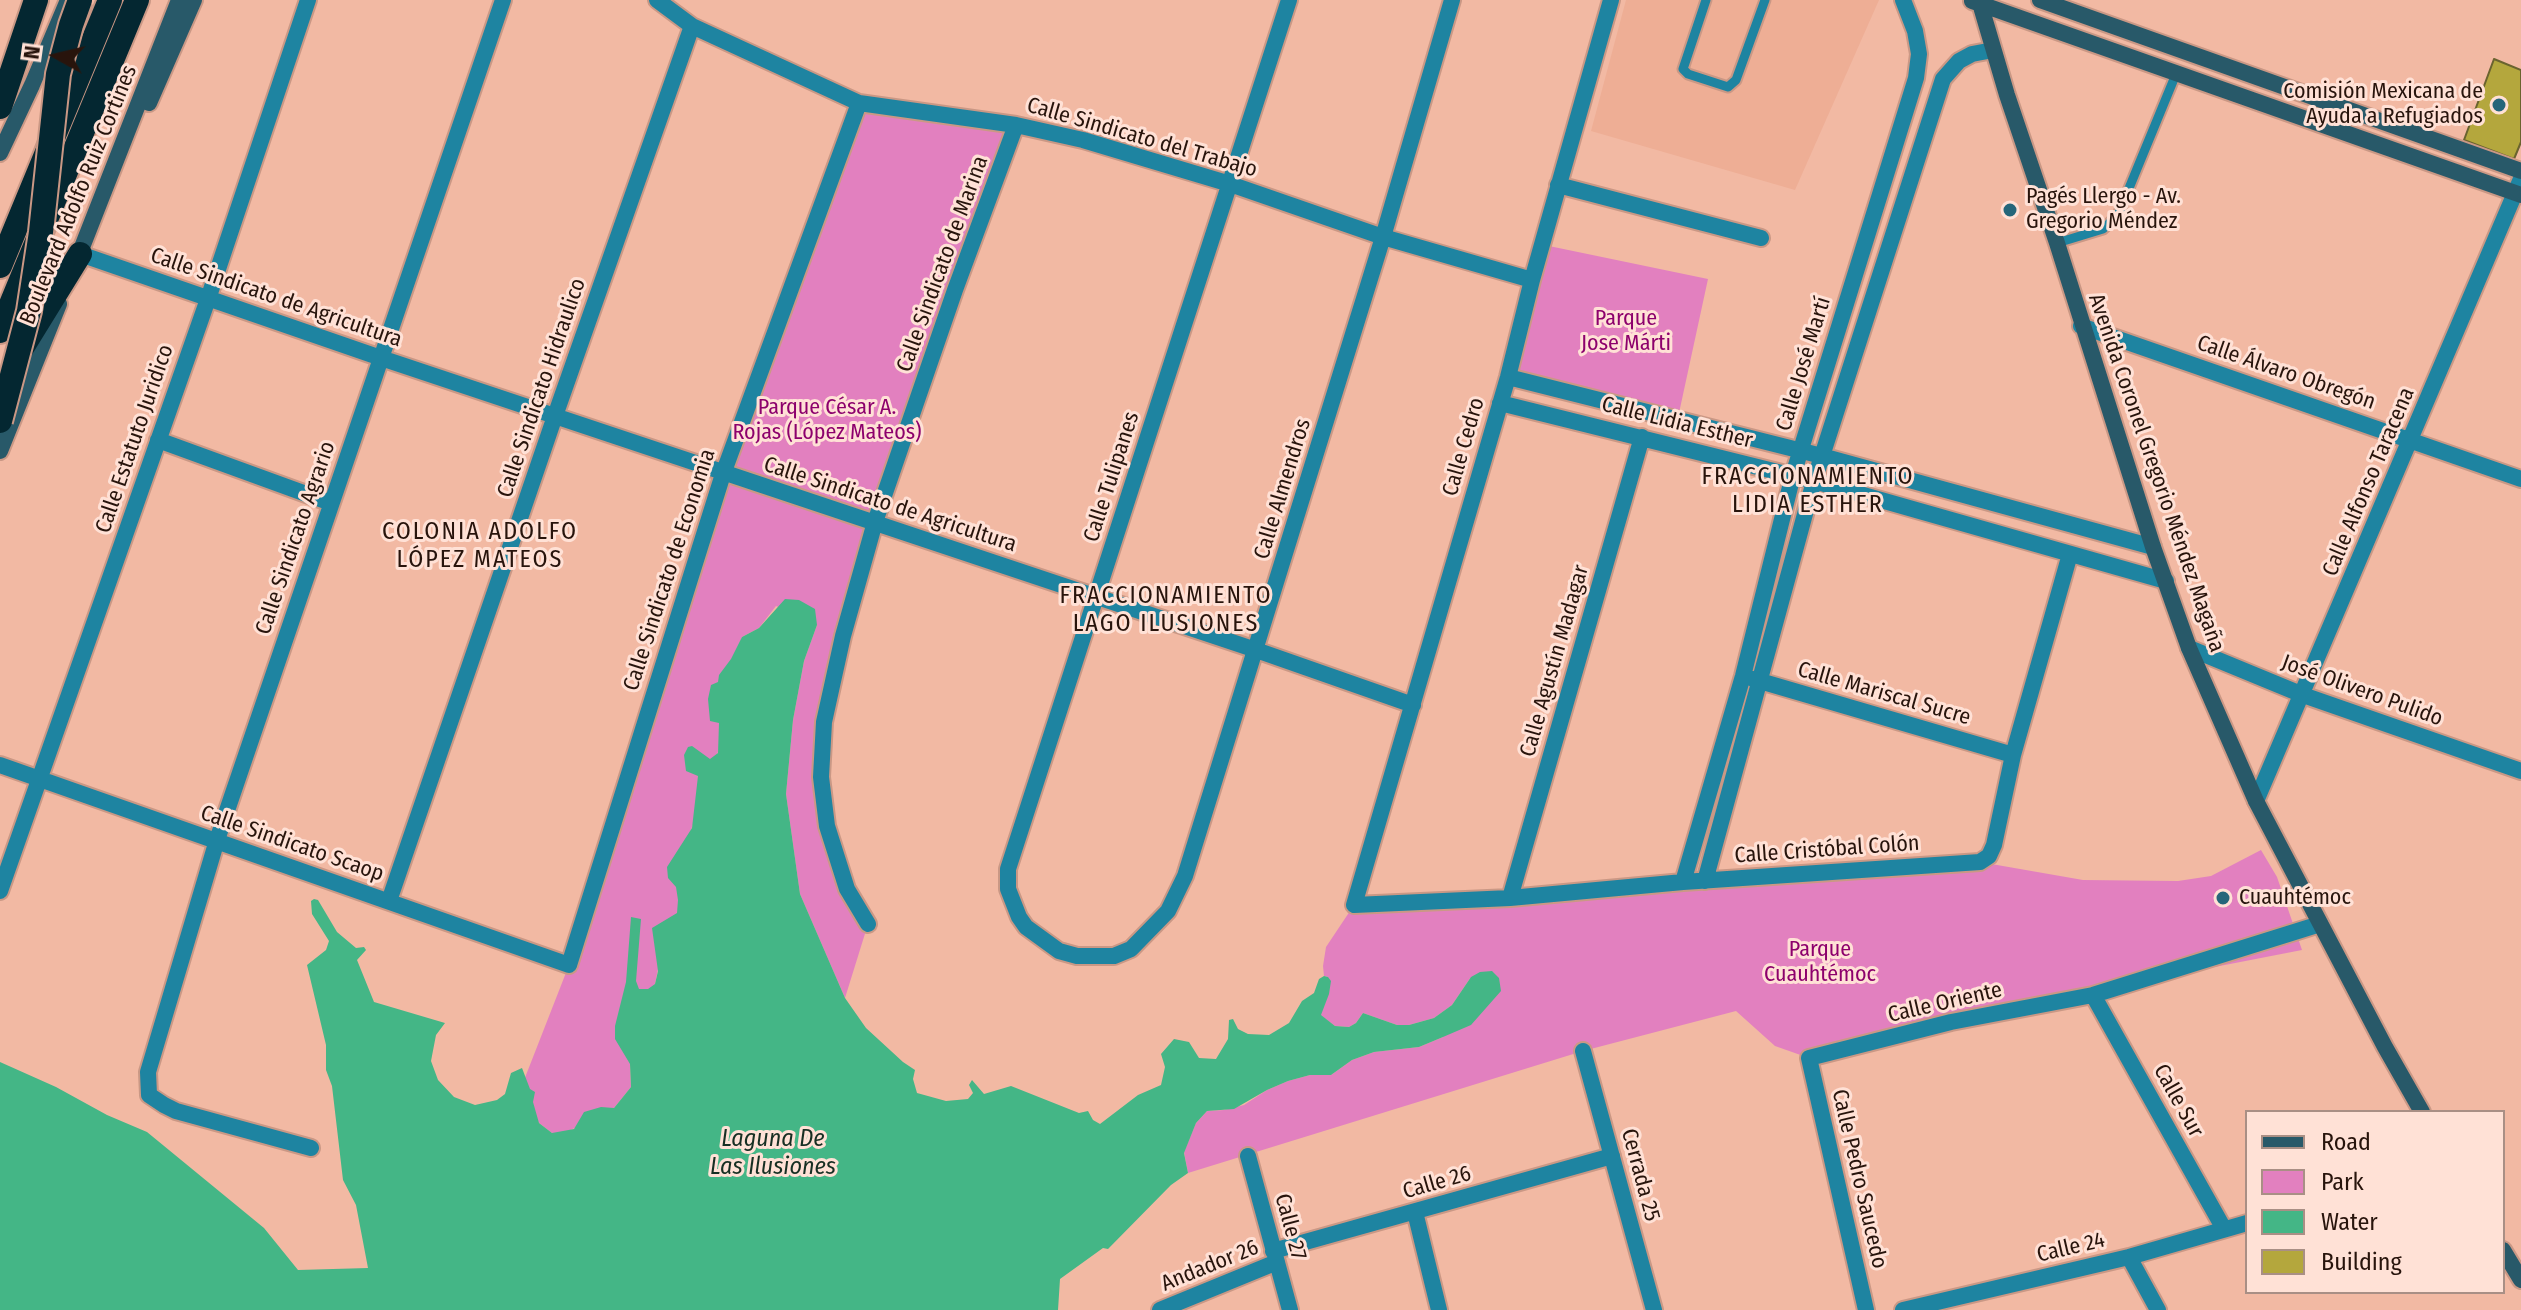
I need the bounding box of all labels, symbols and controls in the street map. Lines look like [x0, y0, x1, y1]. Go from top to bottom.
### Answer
north arrow [16, 16, 96, 96]
text: N [17, 44, 46, 61]
street label: Boulevard Adolfo Ruiz Cortines [15, 61, 143, 329]
place label: Comisión Mexicana de Ayuda a Refugiados [2283, 79, 2483, 130]
street label: Calle Sindicato del Trabajo [1024, 92, 1260, 184]
marker: Comisión Mexicana de Ayuda a Refugiados [2490, 96, 2508, 114]
street label: Calle Sindicato de Marina [892, 152, 994, 376]
place label: Pagés Llergo - Av. Gregorio Méndez [2026, 184, 2181, 236]
marker: Pagés Llergo - Av. Gregorio Méndez [2001, 201, 2019, 219]
street label: Calle Sindicato de Agricultura [147, 243, 405, 353]
street label: Calle Sindicato Hidraulico [492, 275, 592, 501]
street label: Avenida Coronel Gregorio Méndez Magaña [2082, 290, 2230, 656]
street label: Calle José Martí [1771, 294, 1837, 434]
park label: Parque Jose Márti [1581, 306, 1671, 358]
street label: Calle Álvaro Obregón [2193, 330, 2379, 416]
street label: Calle Estatuto Juridico [90, 341, 180, 537]
street label: Calle Alfonso Taracena [2317, 384, 2421, 580]
street label: Calle Lidia Esther [1599, 391, 1755, 455]
park label: Parque César A. Rojas (López Mateos) [732, 395, 922, 446]
street label: Calle Cedro [1437, 395, 1491, 499]
street label: Calle Tulipanes [1079, 409, 1145, 545]
street label: Calle Almendros [1249, 416, 1317, 562]
street label: Calle Sindicato Agrario [251, 438, 341, 638]
street label: Calle Sindicato de Economia [618, 446, 722, 694]
street label: Calle Sindicato de Agricultura [760, 452, 1020, 558]
district label: FRACCIONAMIENTO LIDIA ESTHER [1702, 463, 1914, 519]
district label: COLONIA ADOLFO LÓPEZ MATEOS [382, 518, 578, 574]
street label: Calle Agustín Madagar [1515, 562, 1595, 760]
district label: FRACCIONAMIENTO LAGO ILUSIONES [1060, 582, 1272, 638]
street label: José Olivero Pulido [2278, 650, 2446, 732]
street label: Calle Mariscal Sucre [1795, 657, 1973, 731]
street label: Calle Sindicato Scaop [197, 800, 387, 888]
street label: Calle Cristóbal Colón [1734, 830, 1920, 870]
place label: Cuauhtémoc [2239, 885, 2351, 911]
marker: Cuauhtémoc [2214, 889, 2232, 907]
park label: Parque Cuauhtémoc [1764, 937, 1876, 988]
street label: Calle Oriente [1885, 977, 2005, 1029]
street label: Calle Sur [2147, 1060, 2209, 1142]
street label: Calle Pedro Saucedo [1826, 1087, 1892, 1271]
legend [2245, 1110, 2505, 1294]
water label: Laguna De Las Ilusiones [710, 1125, 836, 1181]
street label: Cerrada 25 [1615, 1126, 1665, 1224]
text: Road [2321, 1128, 2371, 1156]
street label: Calle 26 [1400, 1161, 1474, 1205]
text: Park [2321, 1168, 2364, 1196]
street label: Calle 27 [1269, 1191, 1311, 1263]
text: Water [2321, 1208, 2378, 1236]
street label: Calle 24 [2034, 1227, 2108, 1269]
street label: Andador 26 [1158, 1235, 1262, 1297]
text: Building [2321, 1248, 2402, 1276]

